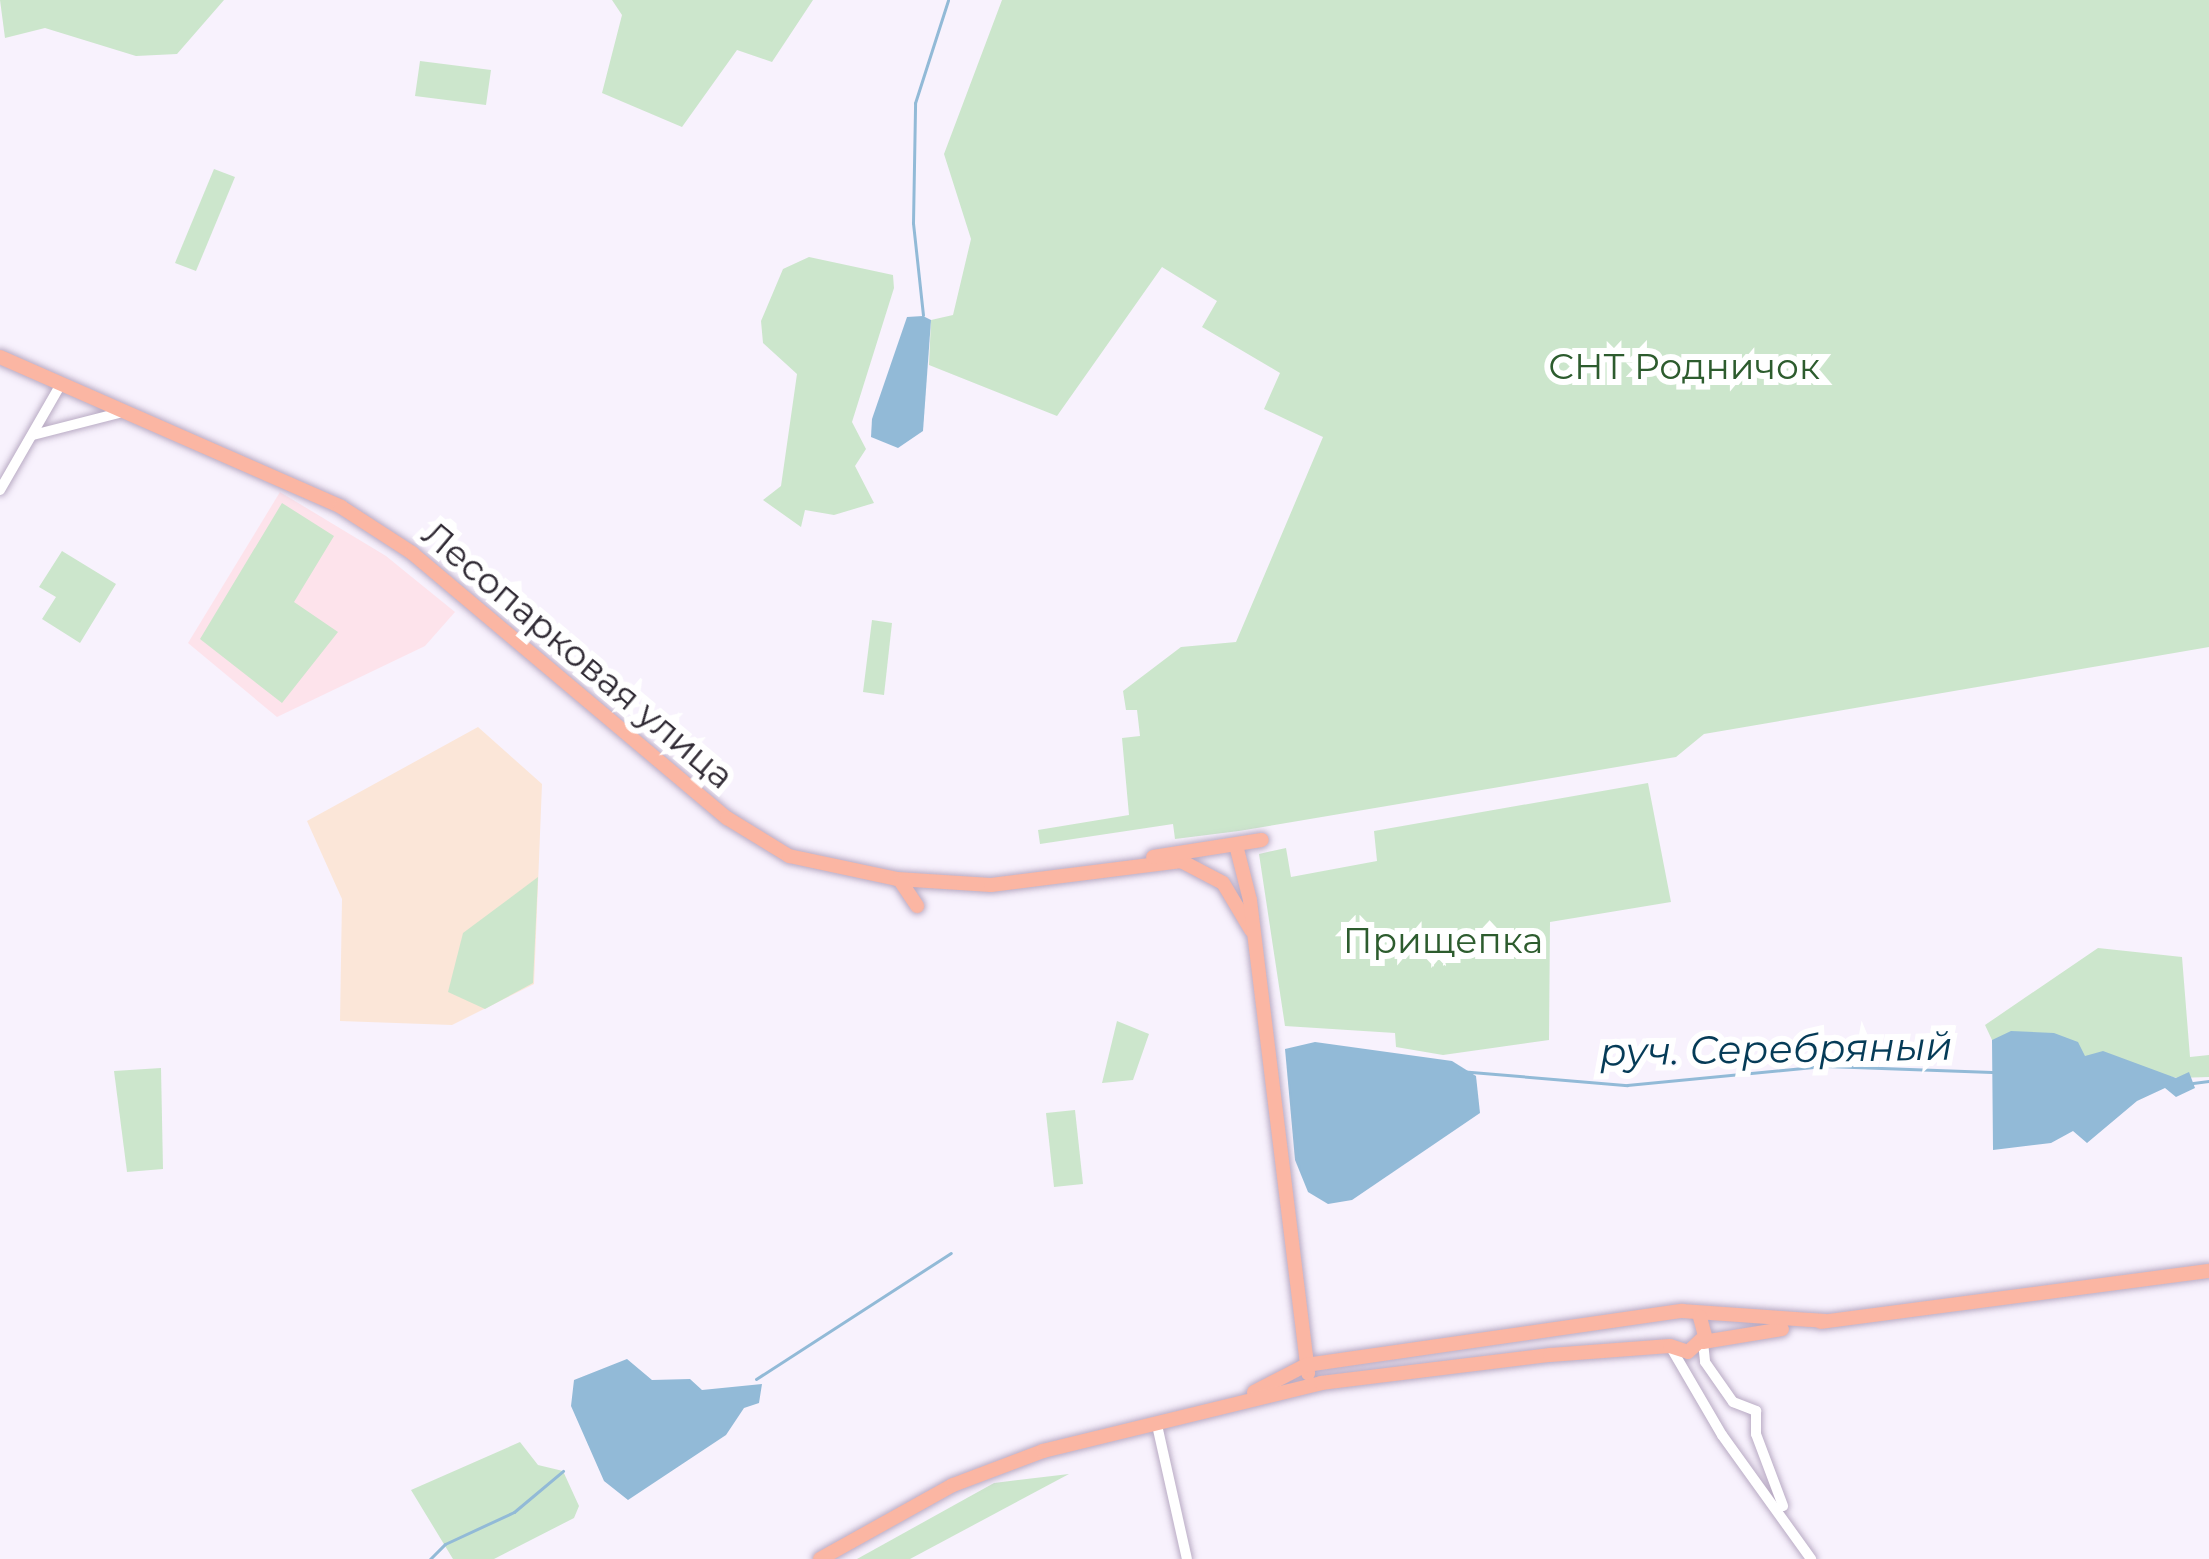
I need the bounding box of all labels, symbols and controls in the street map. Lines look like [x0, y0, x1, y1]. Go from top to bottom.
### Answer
park label: СНТ Родничок [1548, 345, 1820, 389]
street label: Лесопарковая улица [414, 512, 742, 798]
park label: Прищепка [1343, 919, 1543, 963]
water label: руч. Серебряный [1599, 1023, 1953, 1075]

